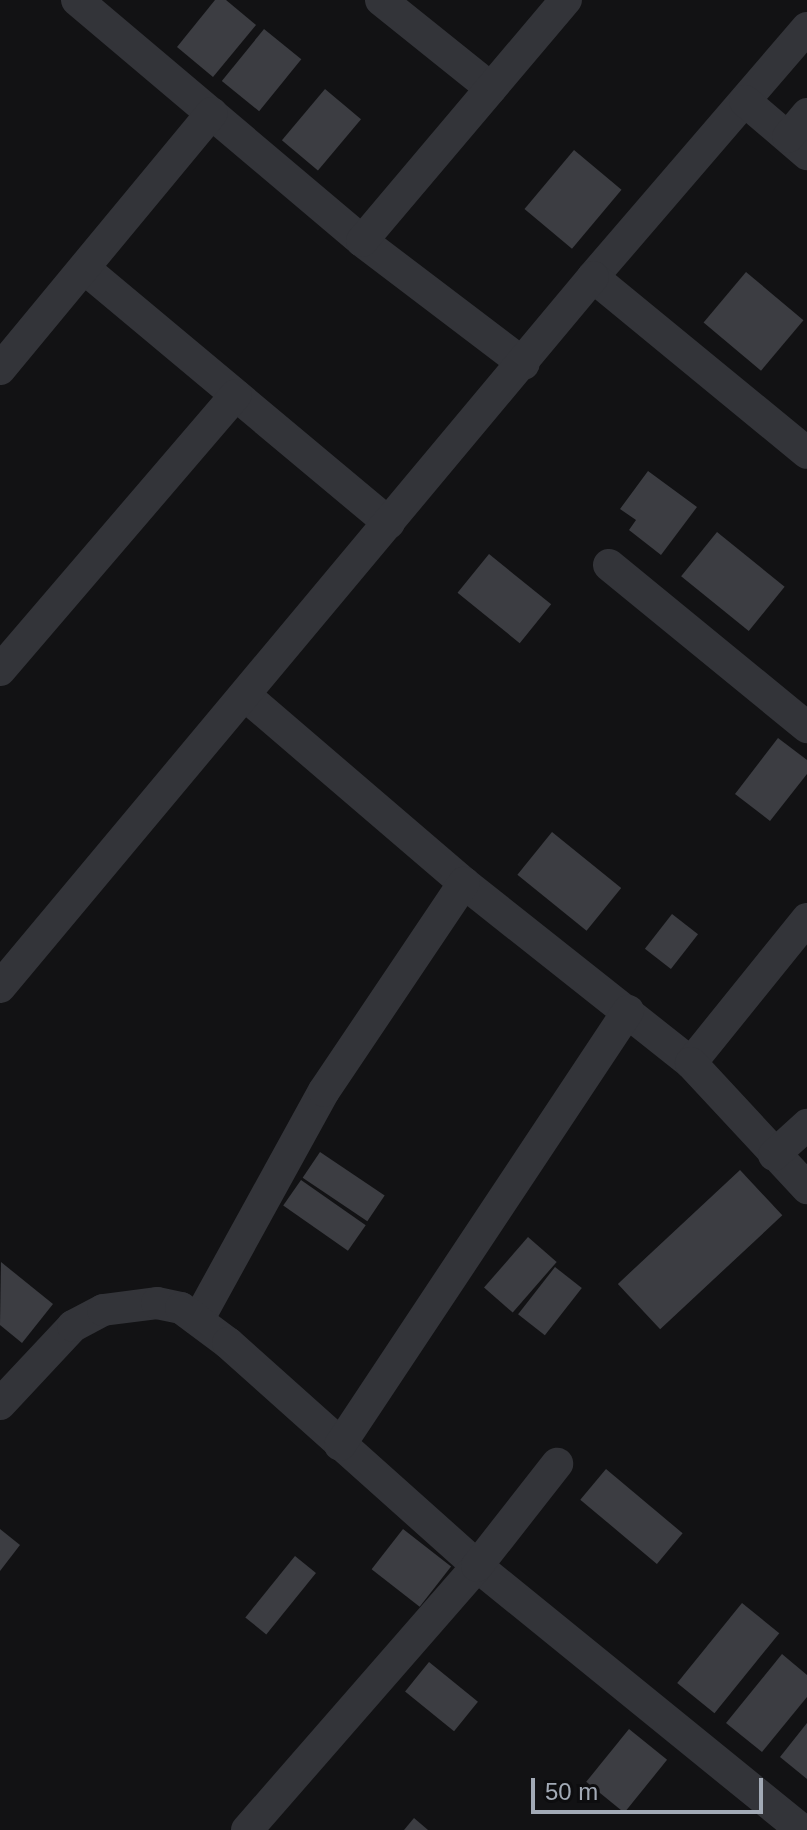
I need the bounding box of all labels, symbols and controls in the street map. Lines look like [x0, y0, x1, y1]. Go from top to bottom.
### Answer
scale bar [535, 1762, 767, 1812]
text: 50 m [545, 1778, 598, 1805]

